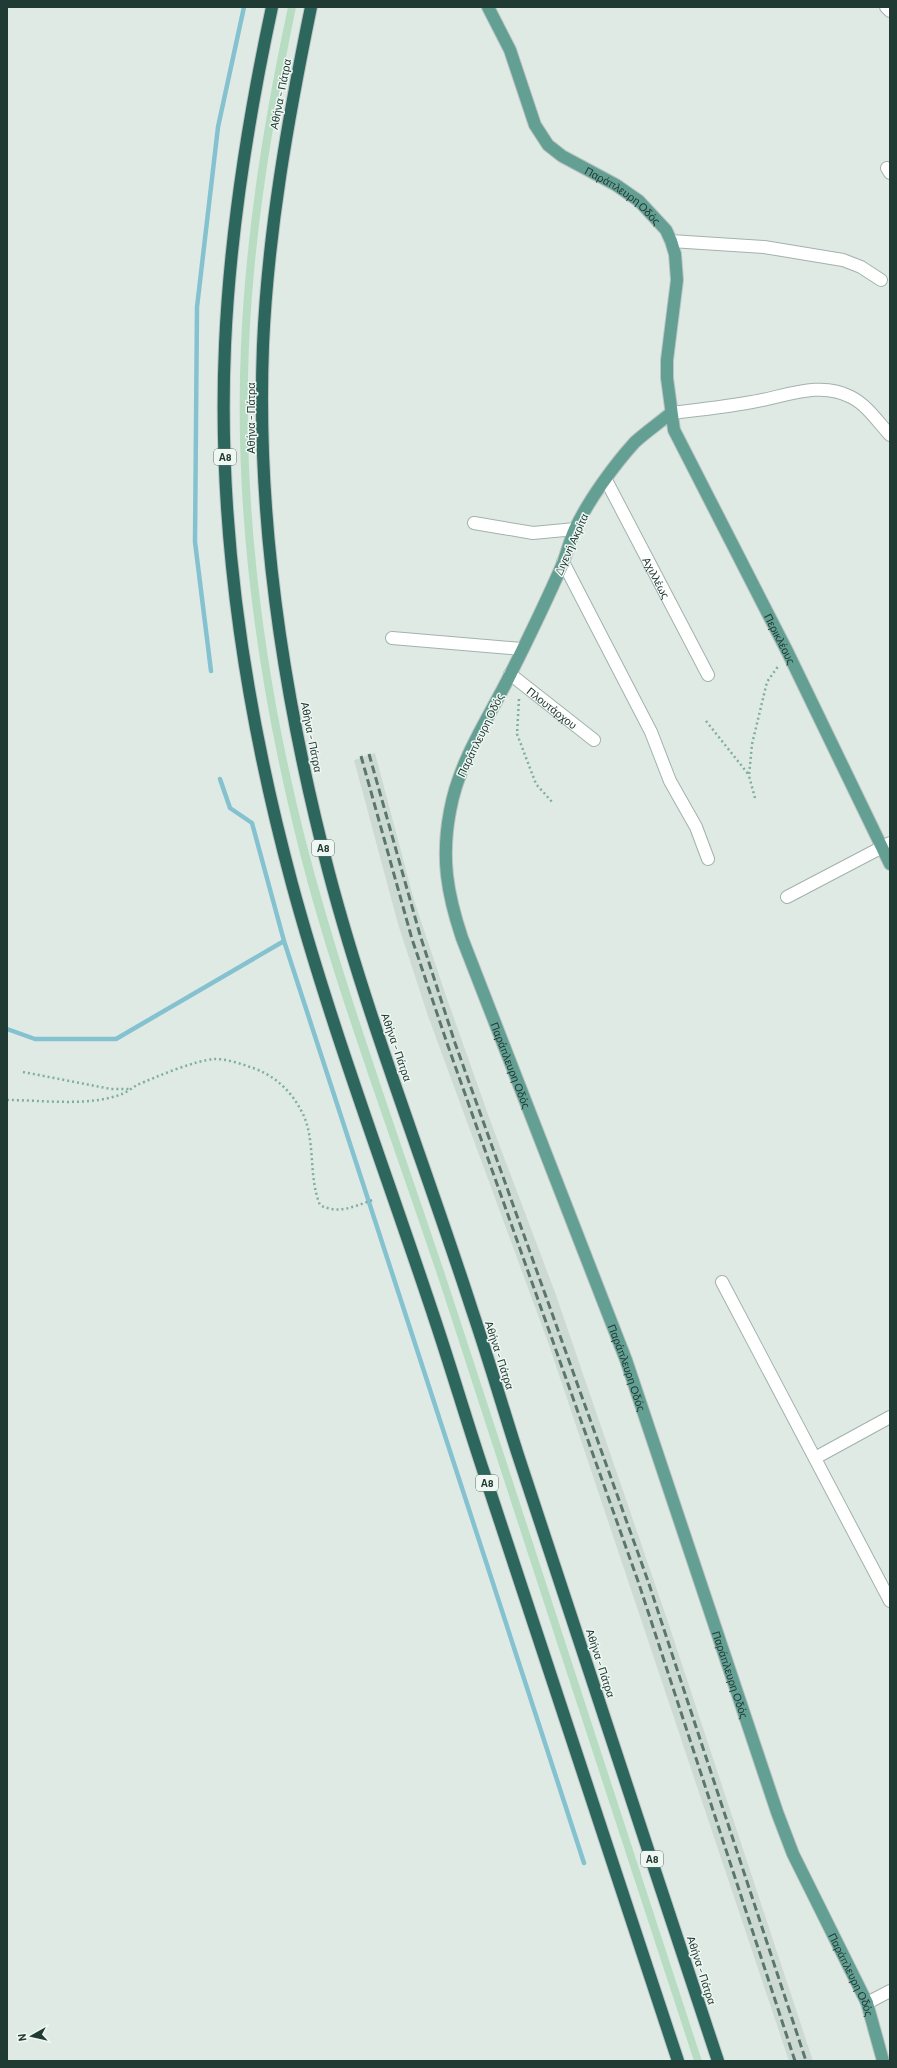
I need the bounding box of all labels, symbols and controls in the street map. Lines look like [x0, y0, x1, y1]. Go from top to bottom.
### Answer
street label: Αθήνα - Πάτρα [267, 57, 293, 130]
street label: Παράπλευρη Οδός [583, 163, 664, 227]
street label: Αθήνα - Πάτρα [244, 382, 257, 454]
road number: Α8 [214, 449, 236, 465]
street label: Διγενή Ακρίτα [552, 511, 591, 577]
street label: Αχιλλέως [641, 554, 673, 601]
street label: Περικλέους [762, 611, 799, 666]
street label: Πλουτάρχου [525, 684, 580, 731]
street label: Παράπλευρη Οδός [454, 691, 506, 779]
street label: Αθήνα - Πάτρα [299, 701, 325, 774]
road number: Α8 [312, 840, 334, 856]
street label: Αθήνα - Πάτρα [379, 1011, 415, 1083]
street label: Παράπλευρη Οδός [489, 1020, 534, 1110]
street label: Αθήνα - Πάτρα [483, 1319, 517, 1392]
street label: Παράπλευρη Οδός [606, 1322, 649, 1412]
road number: Α8 [476, 1475, 498, 1491]
street label: Αθήνα - Πάτρα [584, 1627, 618, 1700]
street label: Παράπλευρη Οδός [710, 1629, 752, 1720]
road number: Α8 [641, 1851, 663, 1867]
street label: Παράπλευρη Οδός [827, 1930, 877, 2018]
street label: Αθήνα - Πάτρα [685, 1934, 719, 2007]
north arrow [12, 2016, 52, 2056]
text: N [15, 2033, 29, 2042]

